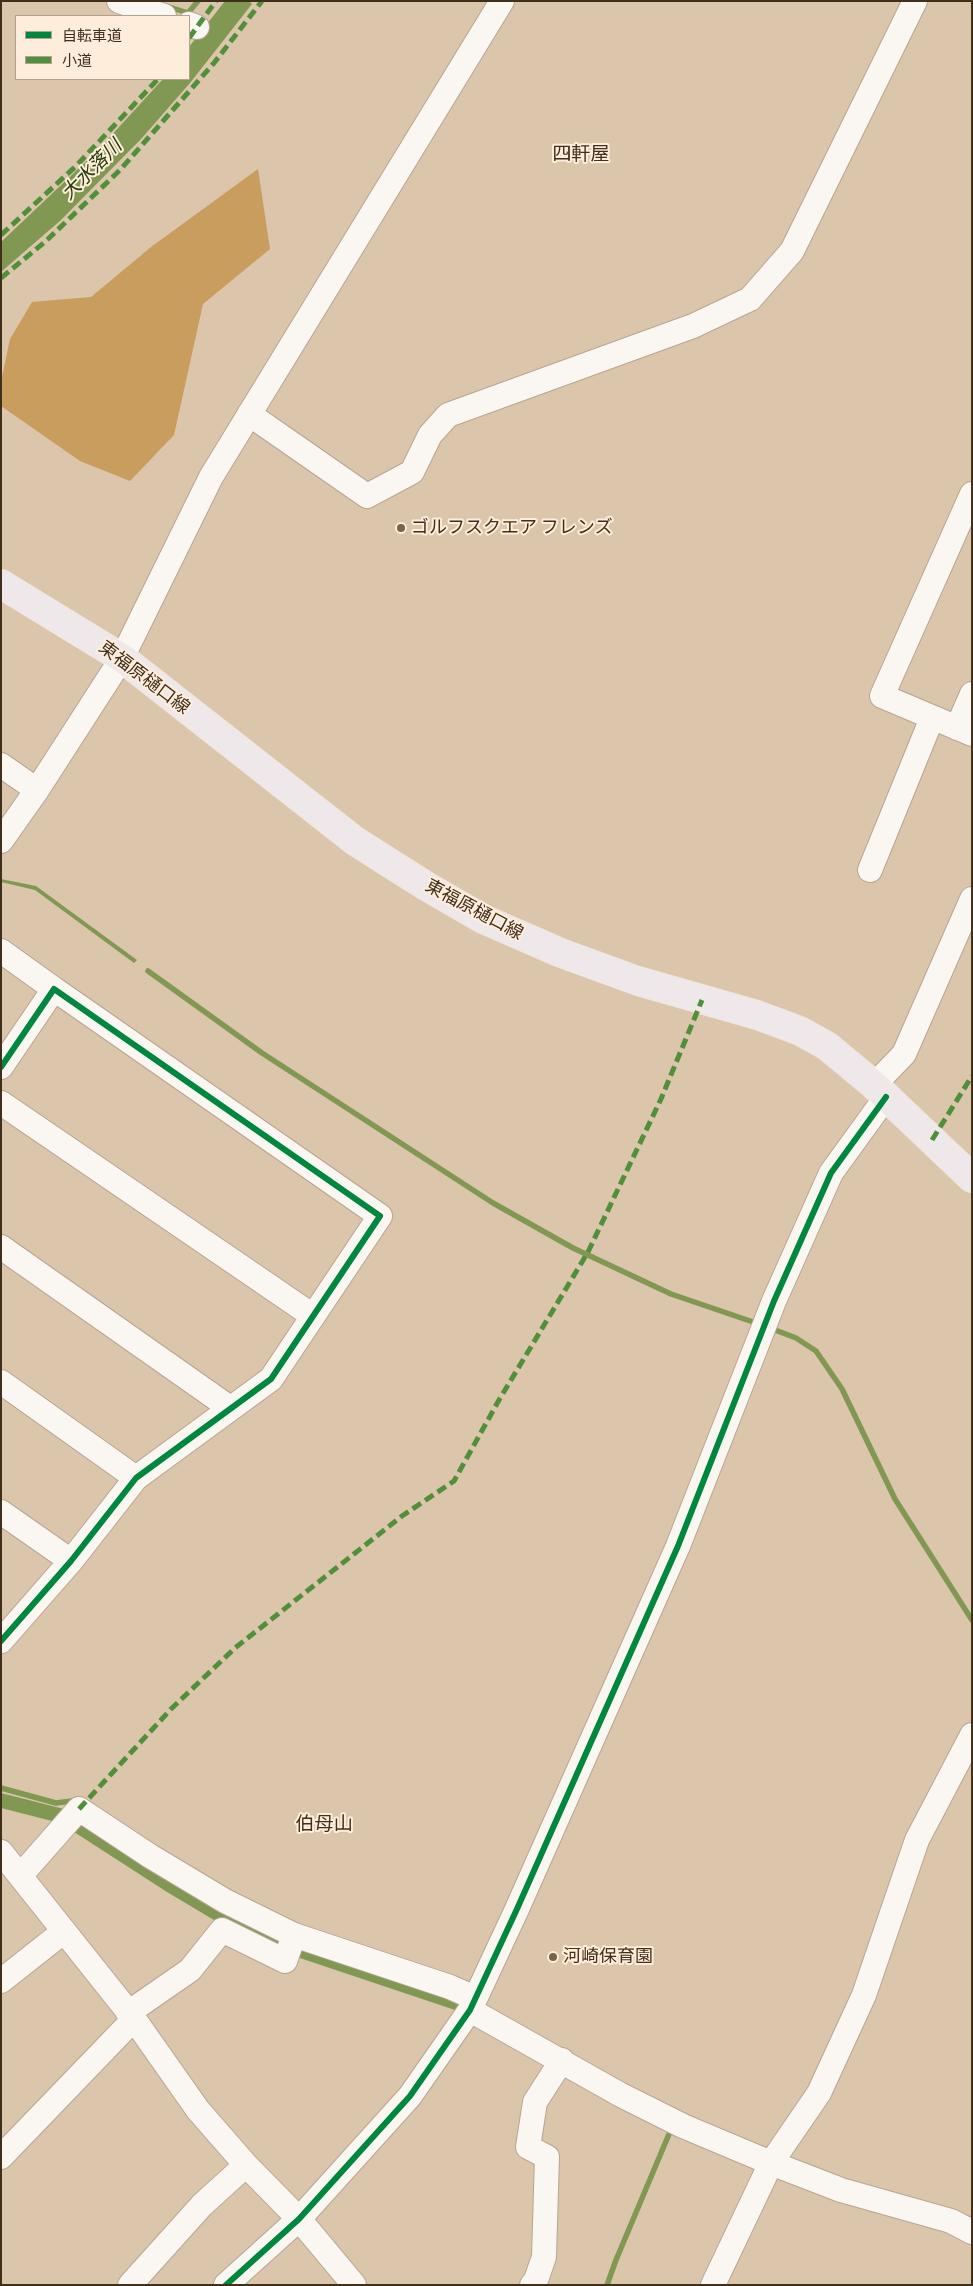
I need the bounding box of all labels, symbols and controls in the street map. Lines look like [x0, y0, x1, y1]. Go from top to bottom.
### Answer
legend [15, 15, 190, 80]
text: 自転車道 [62, 26, 122, 45]
text: 小道 [62, 51, 92, 70]
water label: 大水落川 [57, 135, 127, 205]
district label: 四軒屋 [553, 144, 609, 166]
place label: ゴルフスクエア フレンズ [411, 517, 613, 539]
marker: ゴルフスクエア フレンズ [395, 522, 407, 534]
street label: 東福原樋口線 [94, 637, 194, 719]
street label: 東福原樋口線 [421, 875, 527, 945]
district label: 伯母山 [296, 1814, 352, 1836]
place label: 河崎保育園 [563, 1946, 653, 1968]
marker: 河崎保育園 [547, 1951, 559, 1963]

